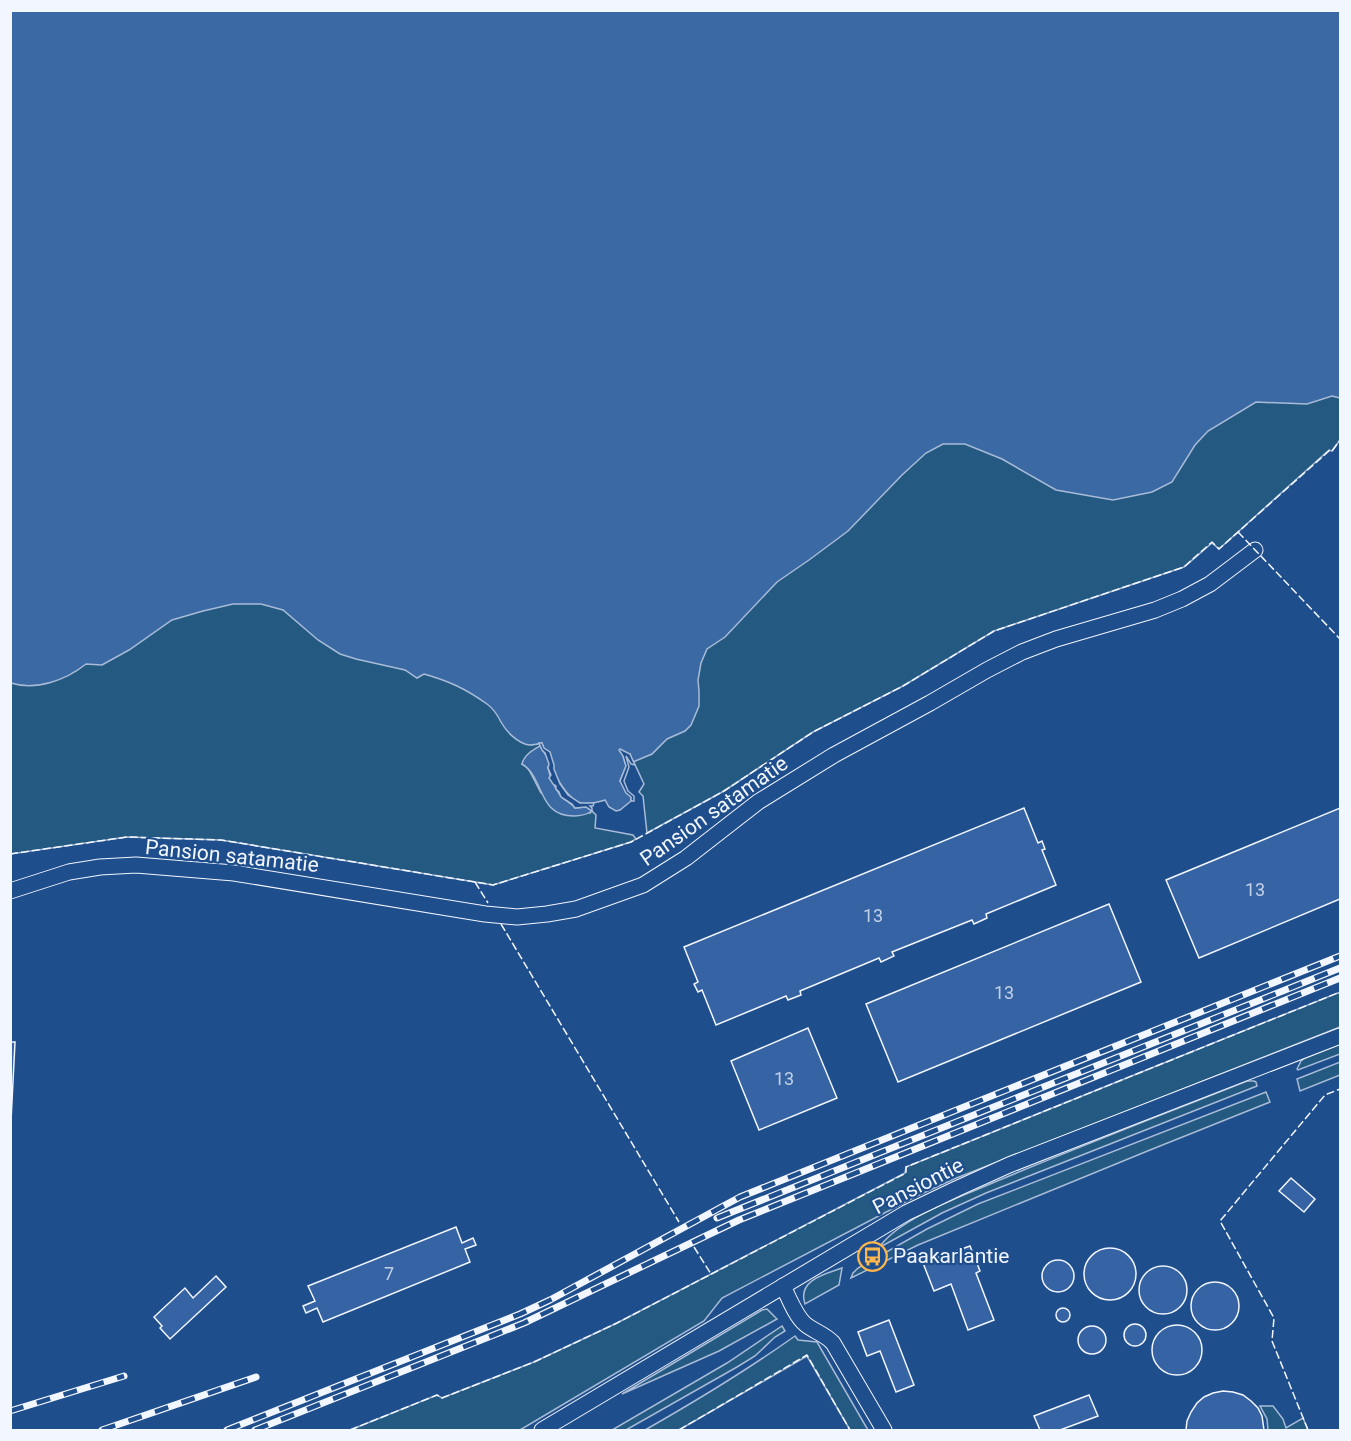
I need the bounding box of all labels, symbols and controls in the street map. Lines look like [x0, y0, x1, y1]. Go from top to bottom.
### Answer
street label: Pansion satamatie [636, 751, 792, 871]
street label: Pansion satamatie [144, 835, 320, 877]
house number: 13 [1245, 879, 1265, 900]
house number: 13 [863, 905, 883, 926]
house number: 13 [994, 982, 1014, 1003]
house number: 13 [774, 1068, 794, 1089]
street label: Pansiontie [869, 1153, 967, 1219]
bus stop icon: Paakarlantie [856, 1240, 888, 1272]
place label: Paakarlantie [893, 1244, 1009, 1268]
house number: 7 [384, 1263, 394, 1284]

